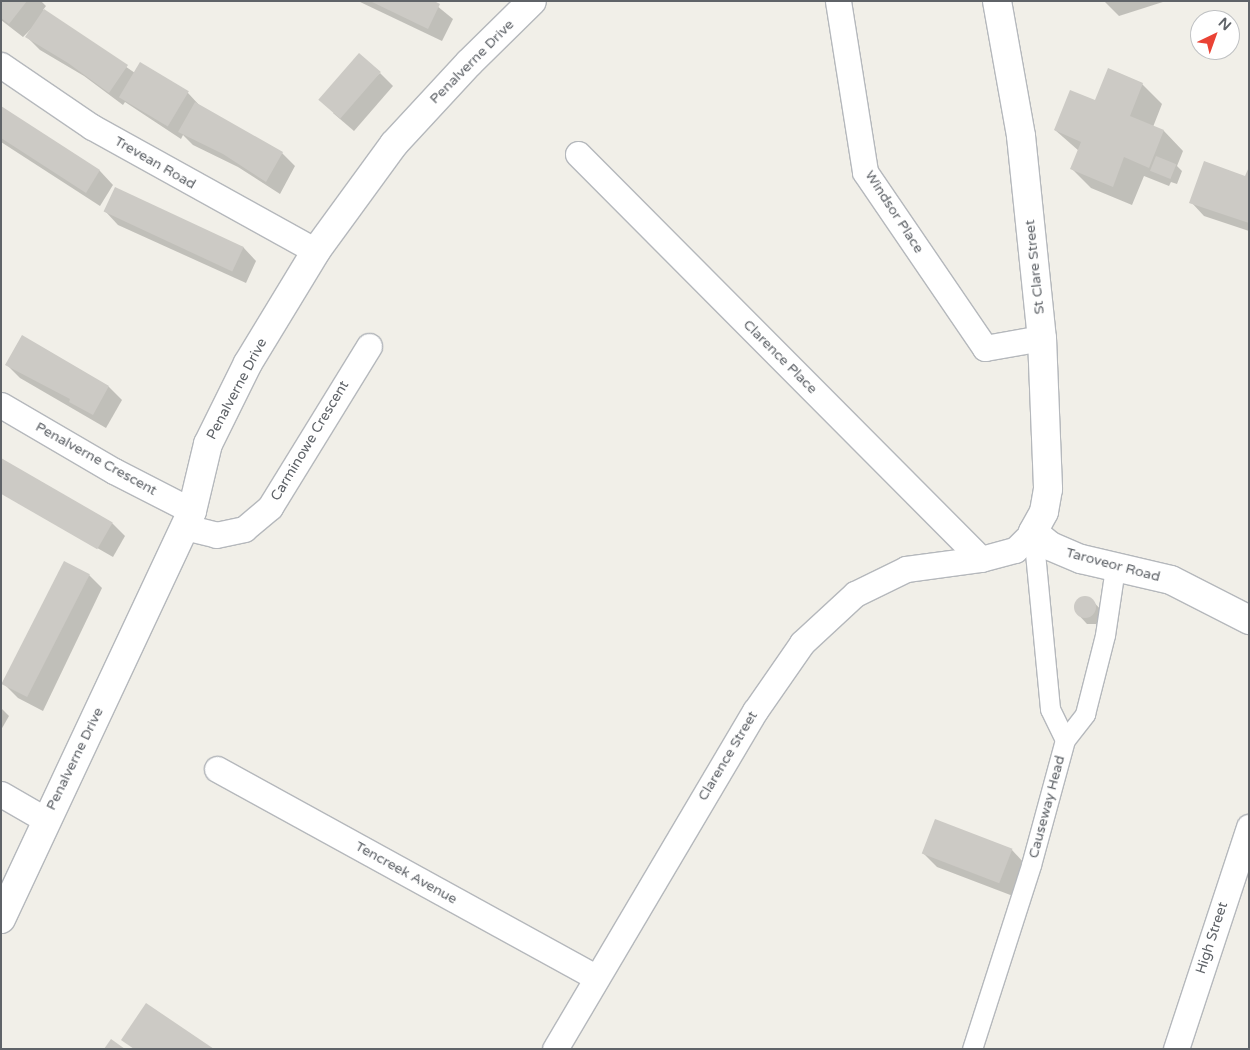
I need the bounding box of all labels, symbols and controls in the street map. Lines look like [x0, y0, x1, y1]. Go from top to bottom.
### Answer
north arrow [1190, 10, 1240, 60]
text: N [1215, 14, 1235, 34]
street label: Penalverne Drive [426, 16, 518, 108]
street label: Trevean Road [111, 133, 199, 193]
street label: Windsor Place [861, 168, 927, 256]
street label: St Clare Street [1022, 219, 1048, 315]
street label: Clarence Place [740, 317, 820, 397]
street label: Penalverne Drive [203, 336, 271, 442]
street label: Carminowe Crescent [267, 378, 353, 504]
street label: Penalverne Crescent [32, 419, 160, 499]
street label: Taroveor Road [1064, 544, 1162, 586]
street label: Penalverne Drive [43, 705, 107, 813]
street label: Clarence Street [695, 708, 761, 804]
street label: Causeway Head [1025, 754, 1069, 860]
street label: Tencreek Avenue [352, 838, 460, 908]
street label: High Street [1192, 900, 1232, 976]

